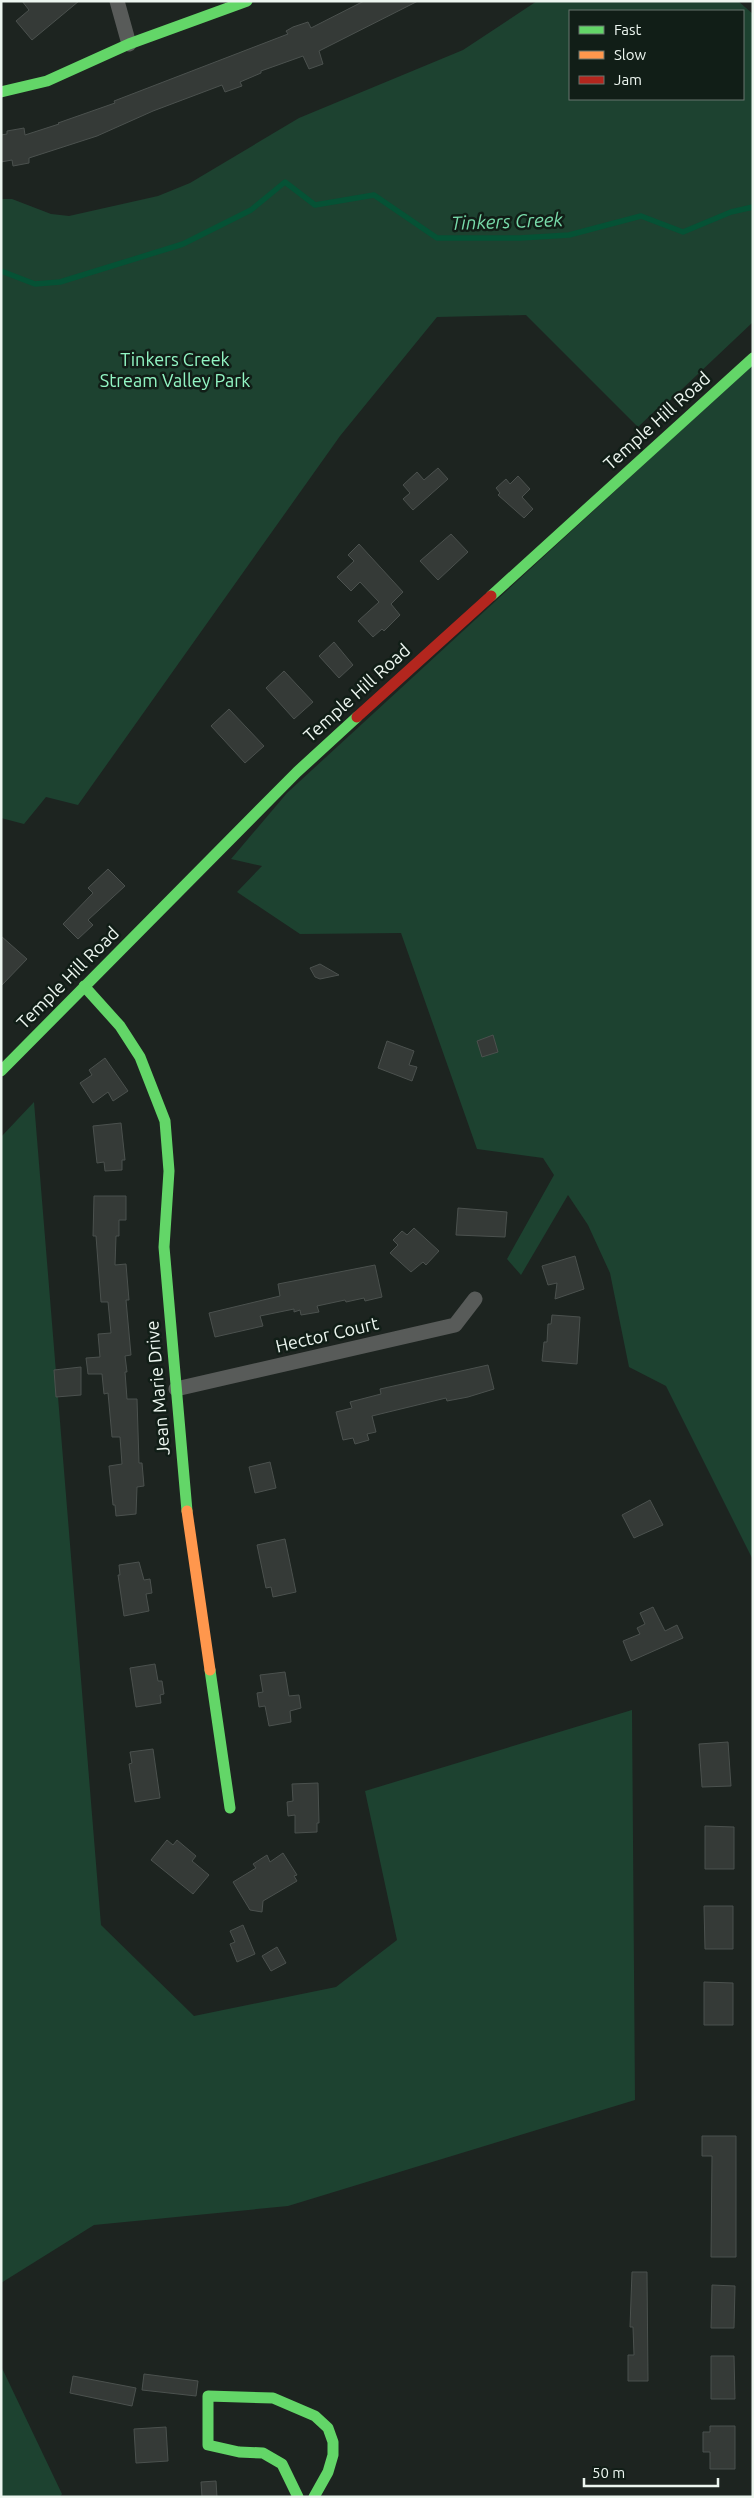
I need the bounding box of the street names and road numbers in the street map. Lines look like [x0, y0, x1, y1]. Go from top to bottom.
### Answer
street label: Temple Hill Road [599, 367, 714, 473]
street label: Temple Hill Road [299, 639, 414, 745]
street label: Temple Hill Road [12, 922, 122, 1032]
street label: Hector Court [273, 1312, 380, 1356]
street label: Jean Marie Drive [141, 1320, 173, 1456]

